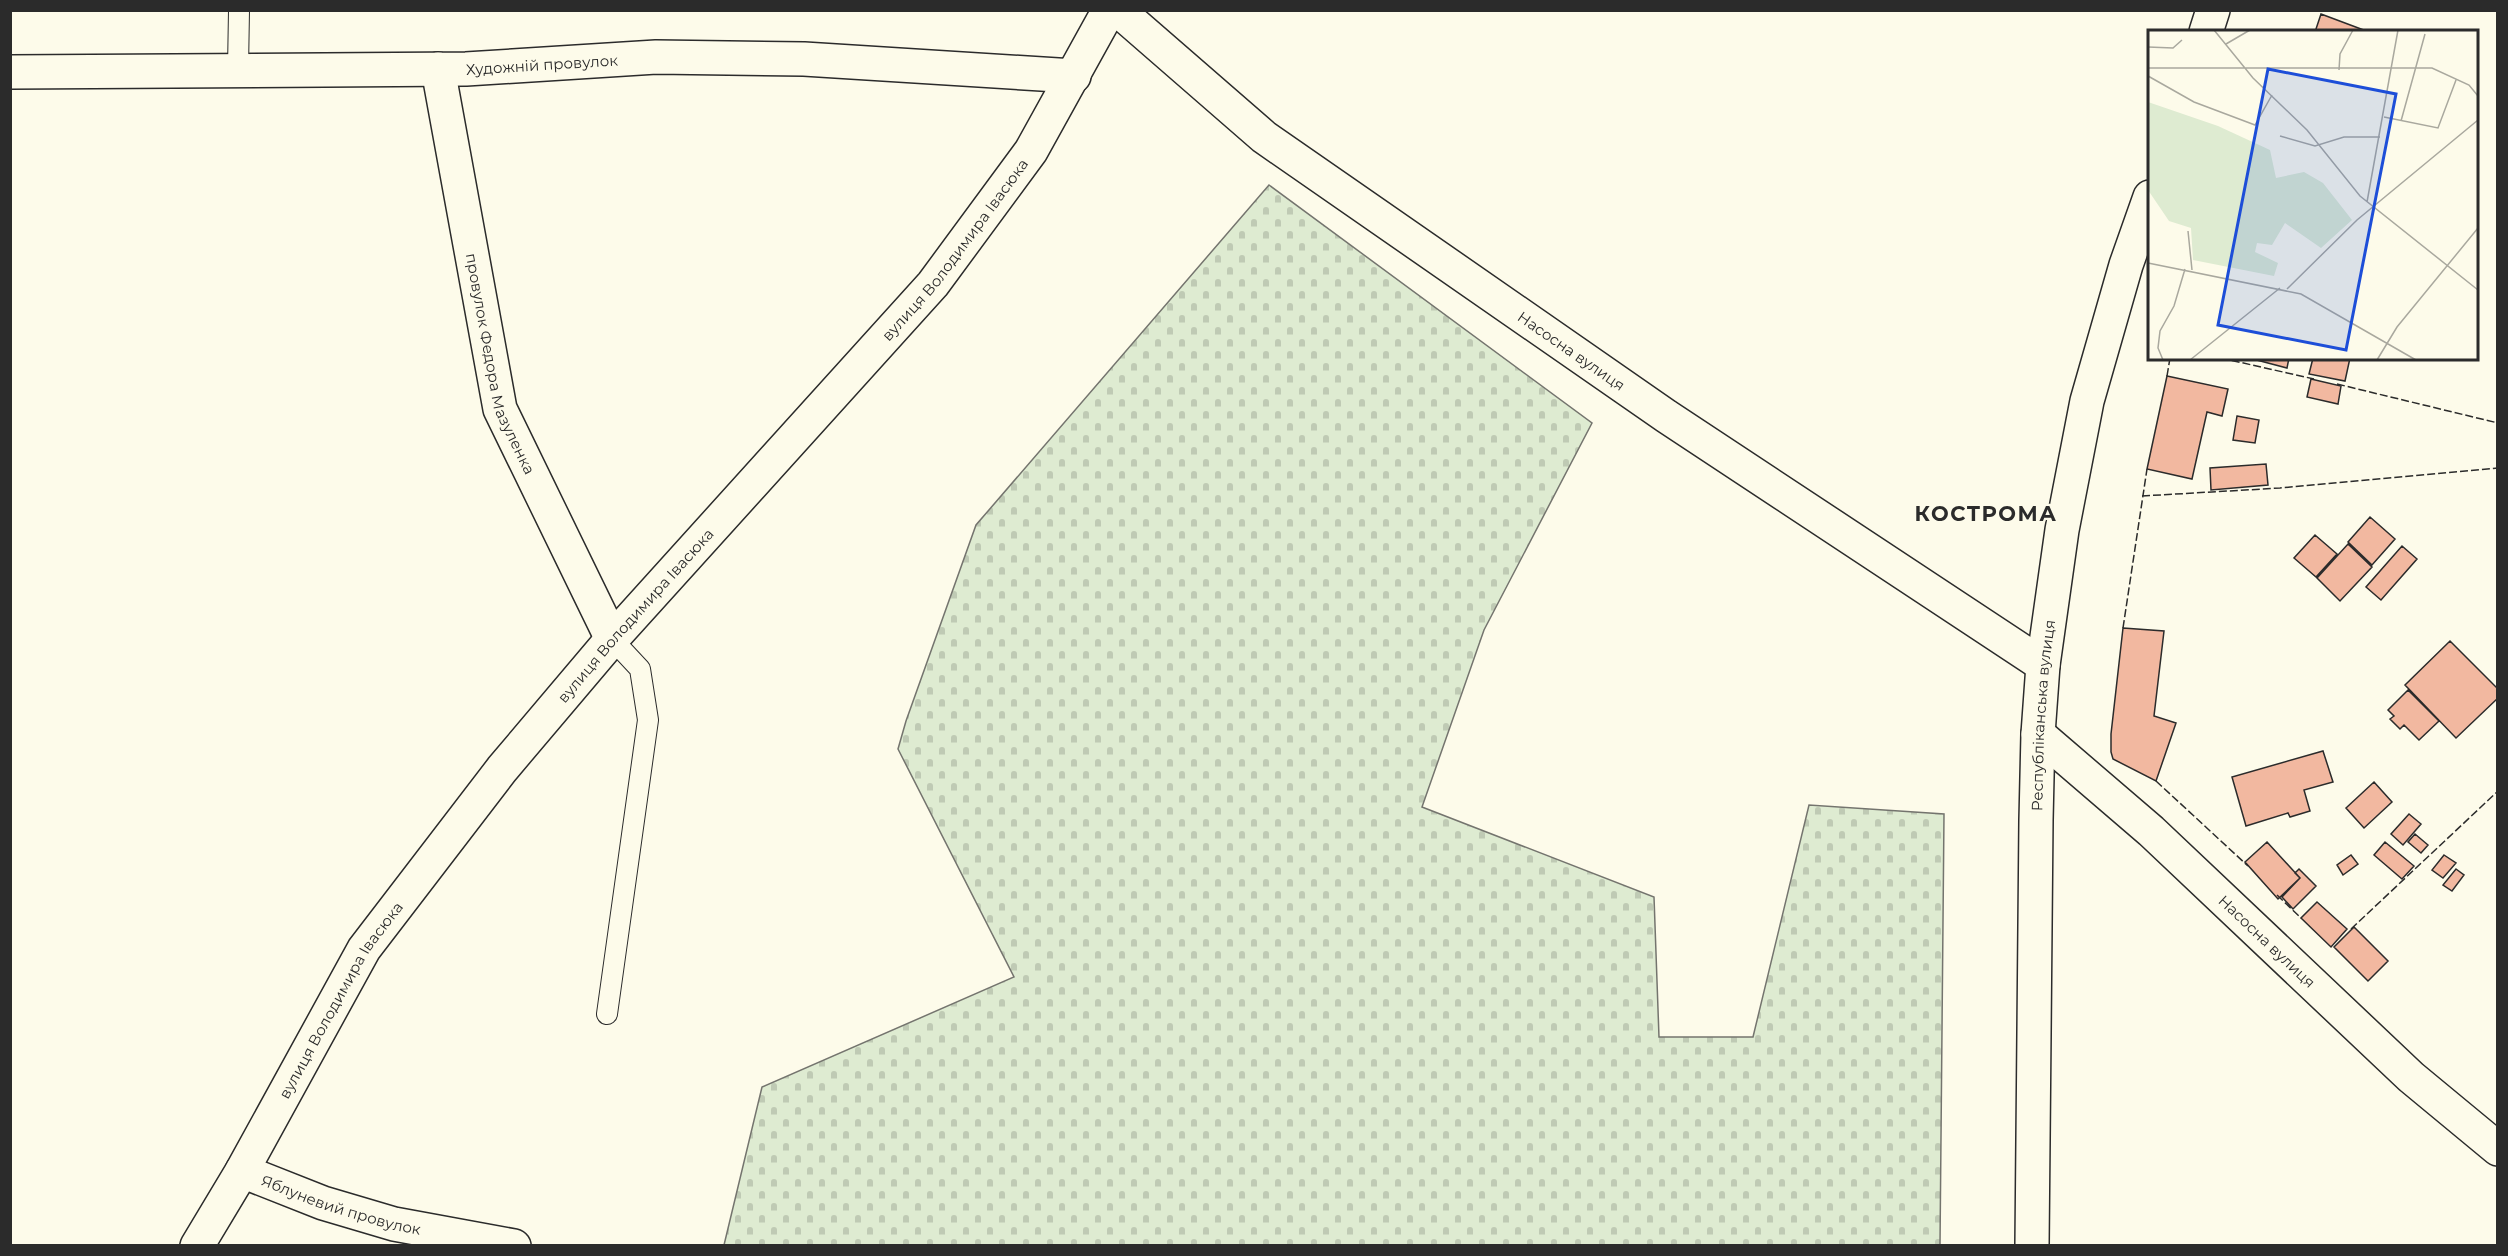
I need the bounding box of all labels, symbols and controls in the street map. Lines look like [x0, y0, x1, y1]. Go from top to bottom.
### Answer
inset map [2148, 30, 2478, 360]
street label: Художній провулок [465, 50, 619, 78]
street label: вулиця Володимира Івасюка [877, 155, 1032, 344]
street label: провулок Федора Мазуленка [462, 252, 540, 477]
street label: Насосна вулиця [1514, 307, 1629, 394]
district label: КОСТРОМА [1915, 501, 2057, 526]
street label: вулиця Володимира Івасюка [553, 524, 717, 706]
street label: Республіканська вулиця [2027, 618, 2059, 811]
street label: Насосна вулиця [2215, 891, 2320, 991]
street label: вулиця Володимира Івасюка [274, 898, 407, 1102]
street label: Яблуневий провулок [259, 1170, 423, 1238]

